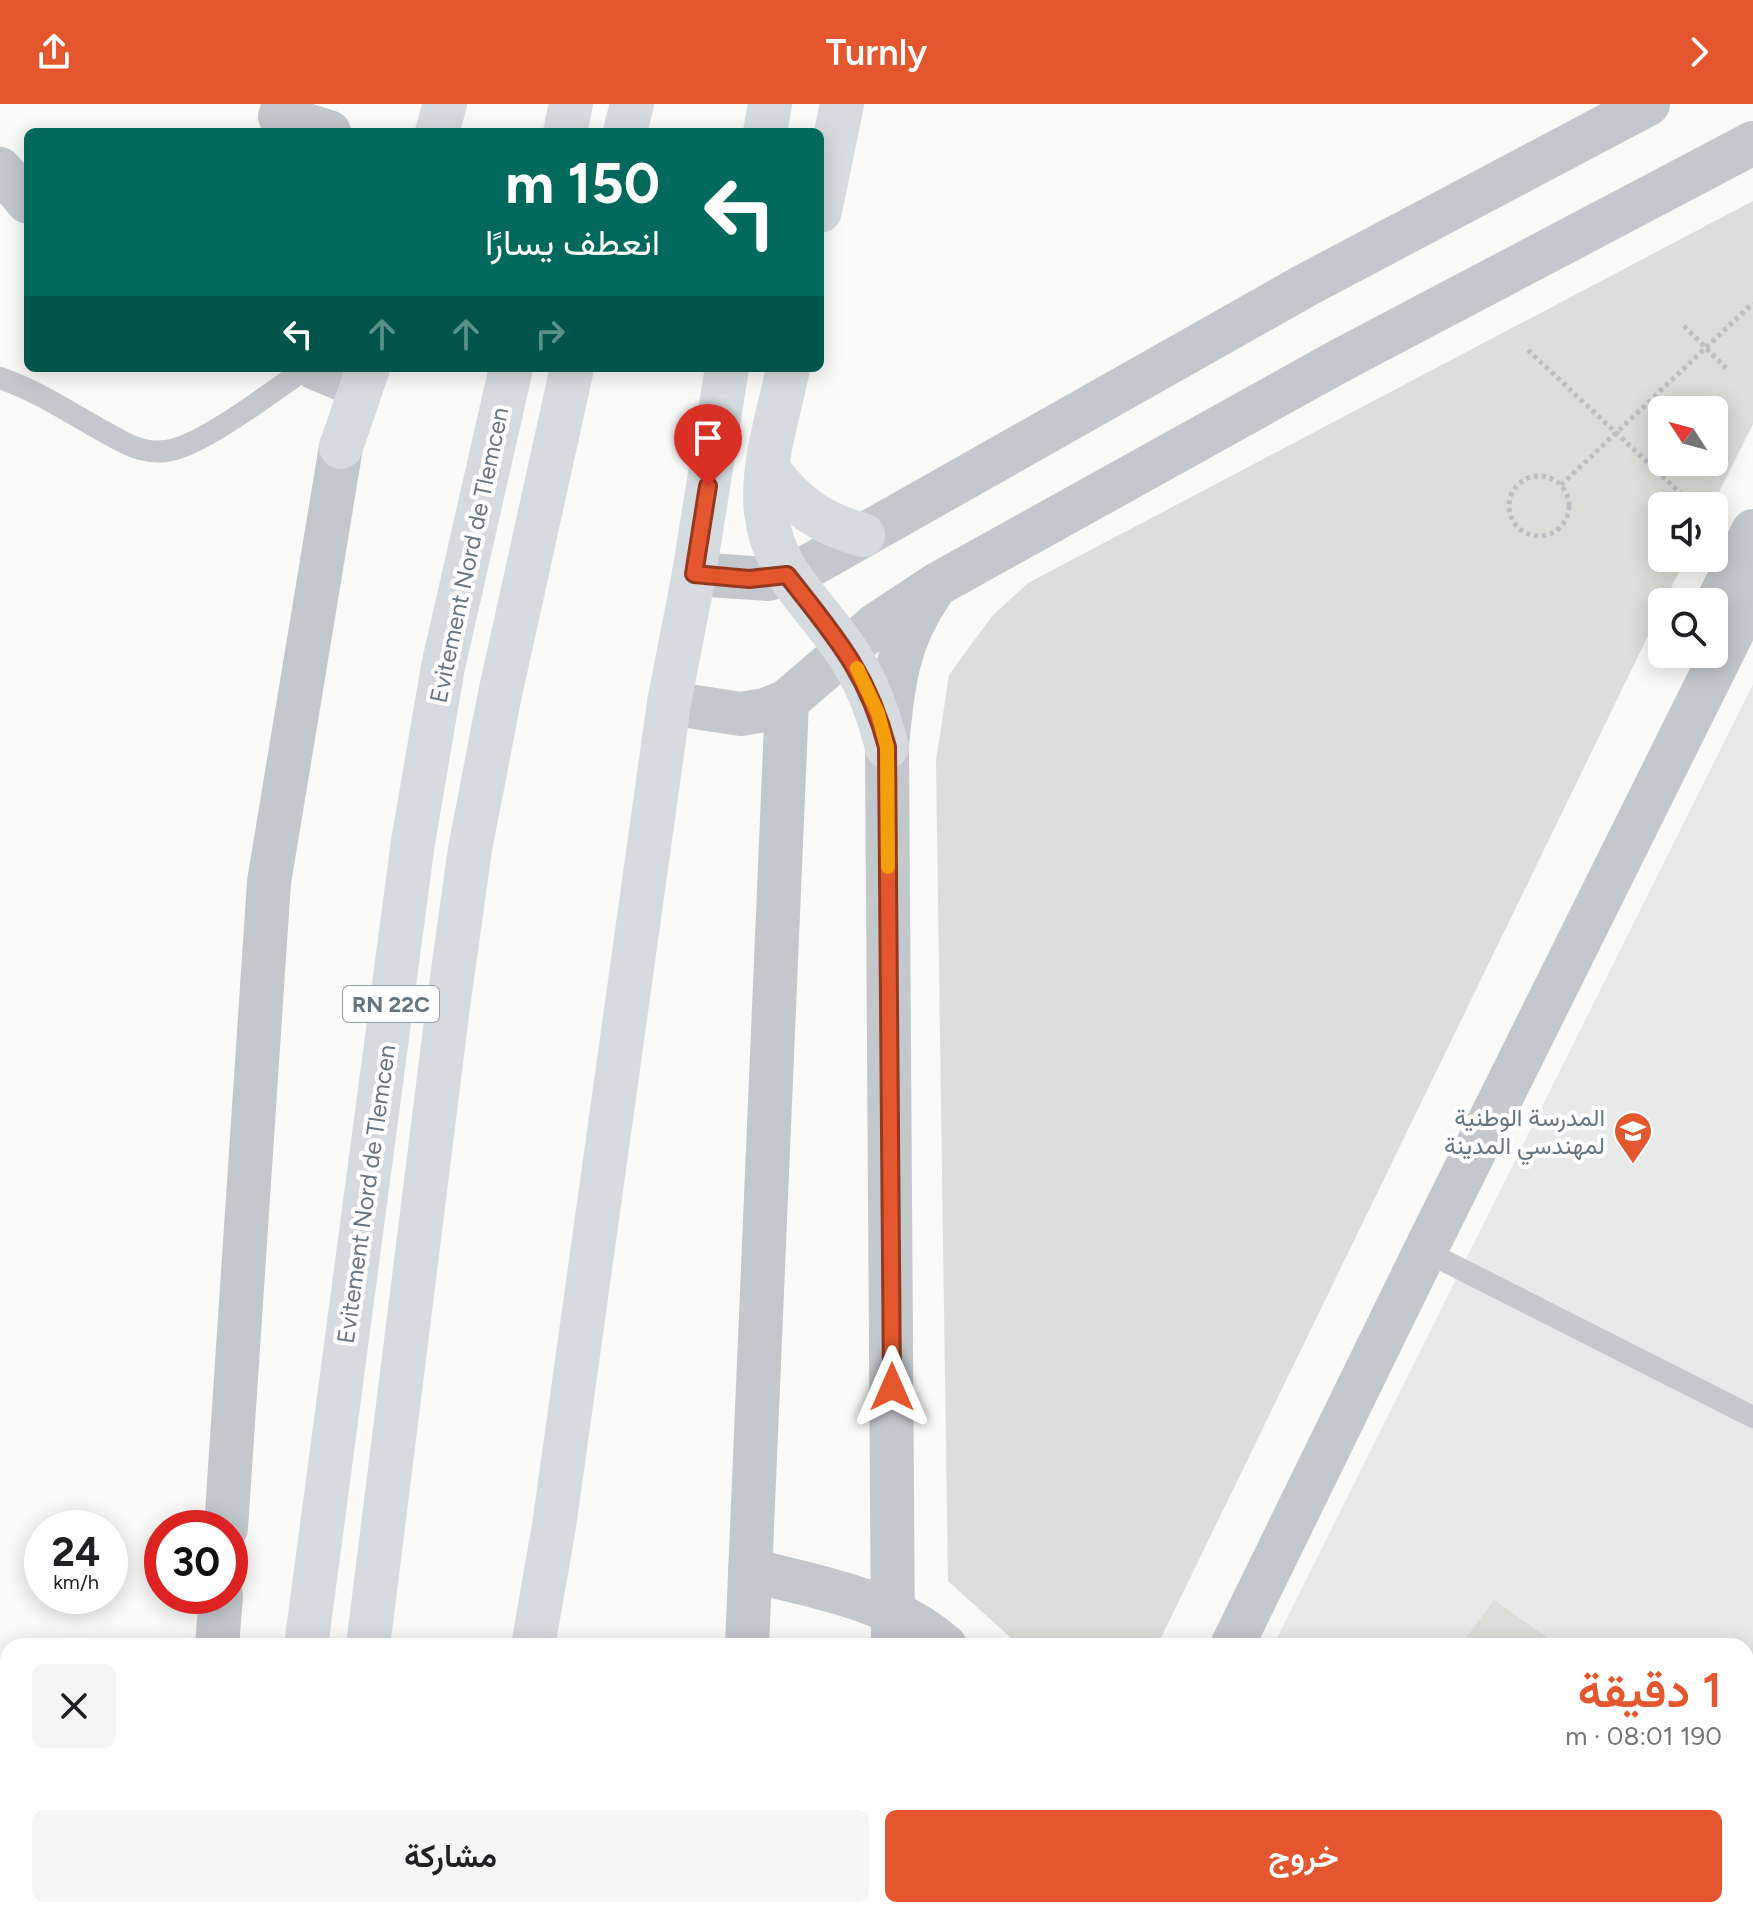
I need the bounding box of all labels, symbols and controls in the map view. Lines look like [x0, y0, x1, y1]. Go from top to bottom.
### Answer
icon: share [32, 30, 76, 74]
icon: forward [1677, 30, 1721, 74]
text: Turnly [826, 31, 927, 74]
text: 150 m [505, 150, 660, 217]
icon: left [688, 160, 792, 264]
text: انعطف يسارًا [485, 221, 660, 264]
icon: left [276, 312, 320, 356]
icon: ahead [360, 312, 404, 356]
icon: ahead [444, 312, 488, 356]
icon: right [528, 312, 572, 356]
north arrow [1648, 396, 1728, 476]
map controls [1648, 396, 1728, 668]
pin [674, 404, 742, 486]
street label: Evitement Nord de Tlemcen [423, 405, 515, 705]
icon: arrive [686, 416, 730, 460]
button: sound [1648, 492, 1728, 572]
button: search [1648, 588, 1728, 668]
road number: RN 22C [343, 986, 439, 1022]
street label: Evitement Nord de Tlemcen [331, 1043, 401, 1345]
place label: المدرسة الوطنية لمهندسي المدينة [1444, 1103, 1605, 1165]
school or university icon: المدرسة الوطنية لمهندسي المدينة [1612, 1110, 1654, 1165]
position arrow [850, 1345, 934, 1429]
speed limit sign: 30 [144, 1510, 248, 1614]
text: 24 [52, 1528, 100, 1576]
text: km/h [53, 1570, 99, 1594]
text: 1 دقيقة [1578, 1661, 1722, 1719]
button: close [32, 1664, 116, 1748]
text: 190 m · 08:01 [1565, 1720, 1722, 1752]
button: مشاركة [32, 1810, 869, 1902]
button: خروج [885, 1810, 1722, 1902]

